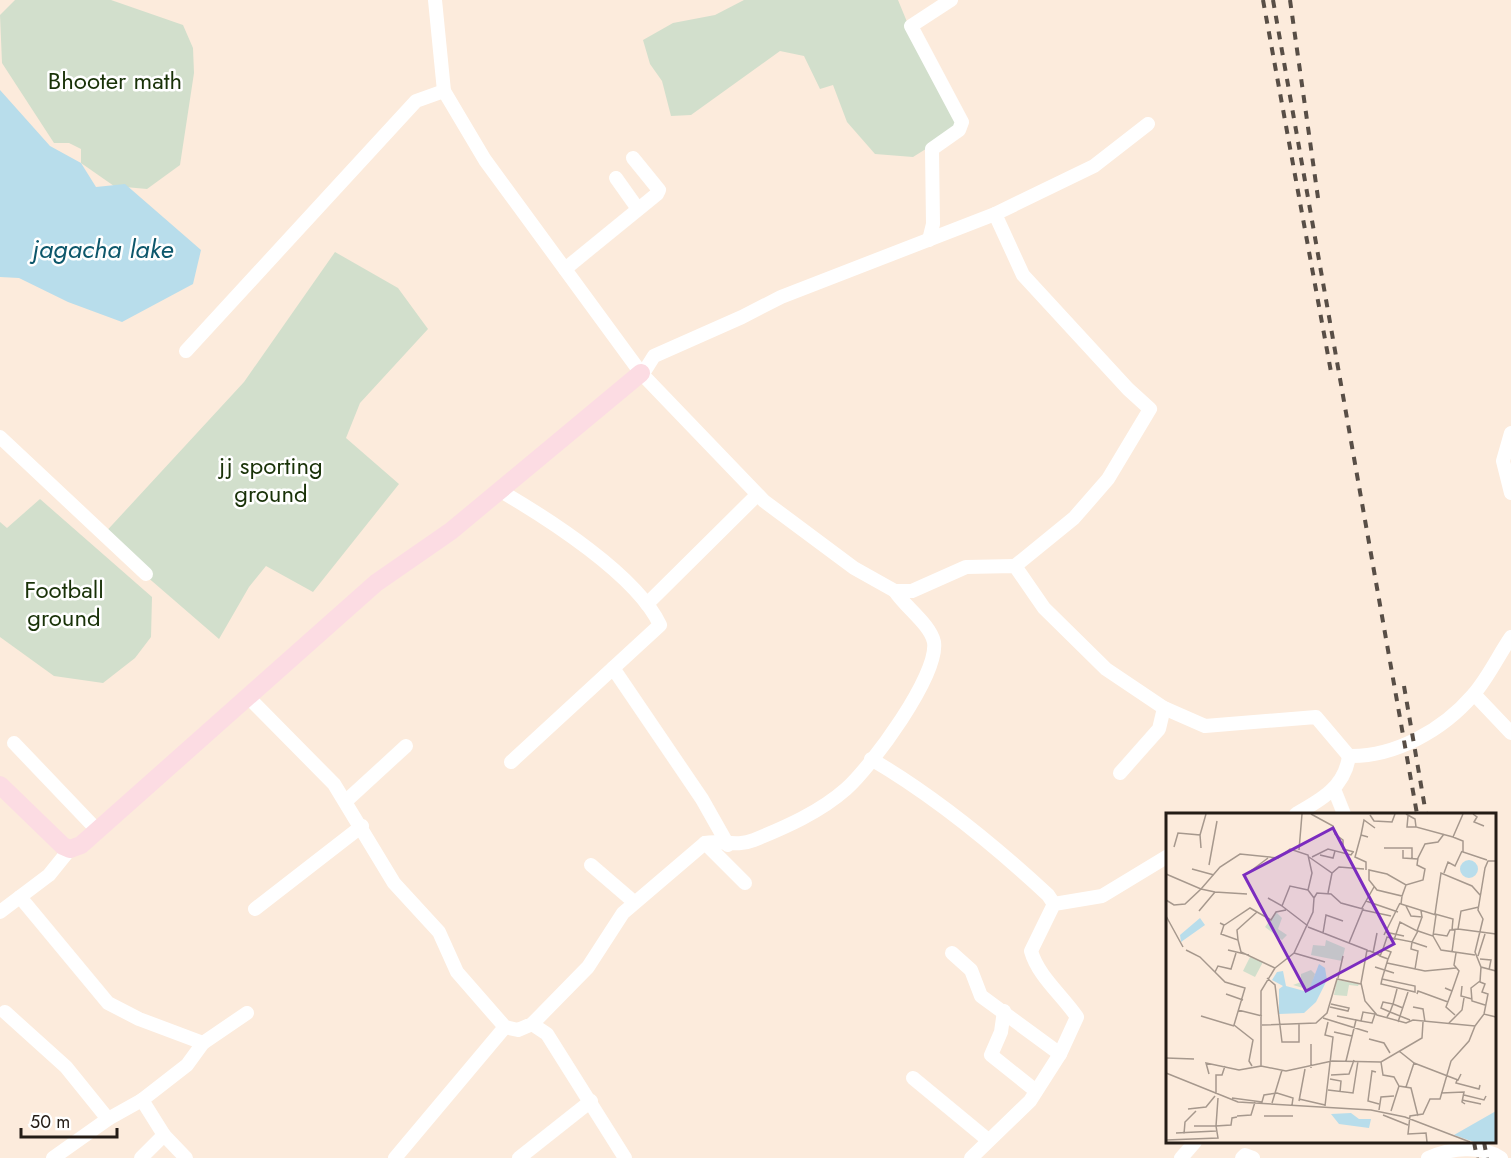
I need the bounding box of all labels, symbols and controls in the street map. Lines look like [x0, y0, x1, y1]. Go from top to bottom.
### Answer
park label: Bhooter math [48, 63, 182, 98]
water label: jagacha lake [29, 230, 173, 268]
park label: jj sporting ground [217, 448, 323, 511]
park label: Football ground [24, 572, 104, 635]
inset map [1166, 813, 1496, 1143]
scale bar [21, 1101, 117, 1139]
text: 50 m [30, 1109, 70, 1135]

